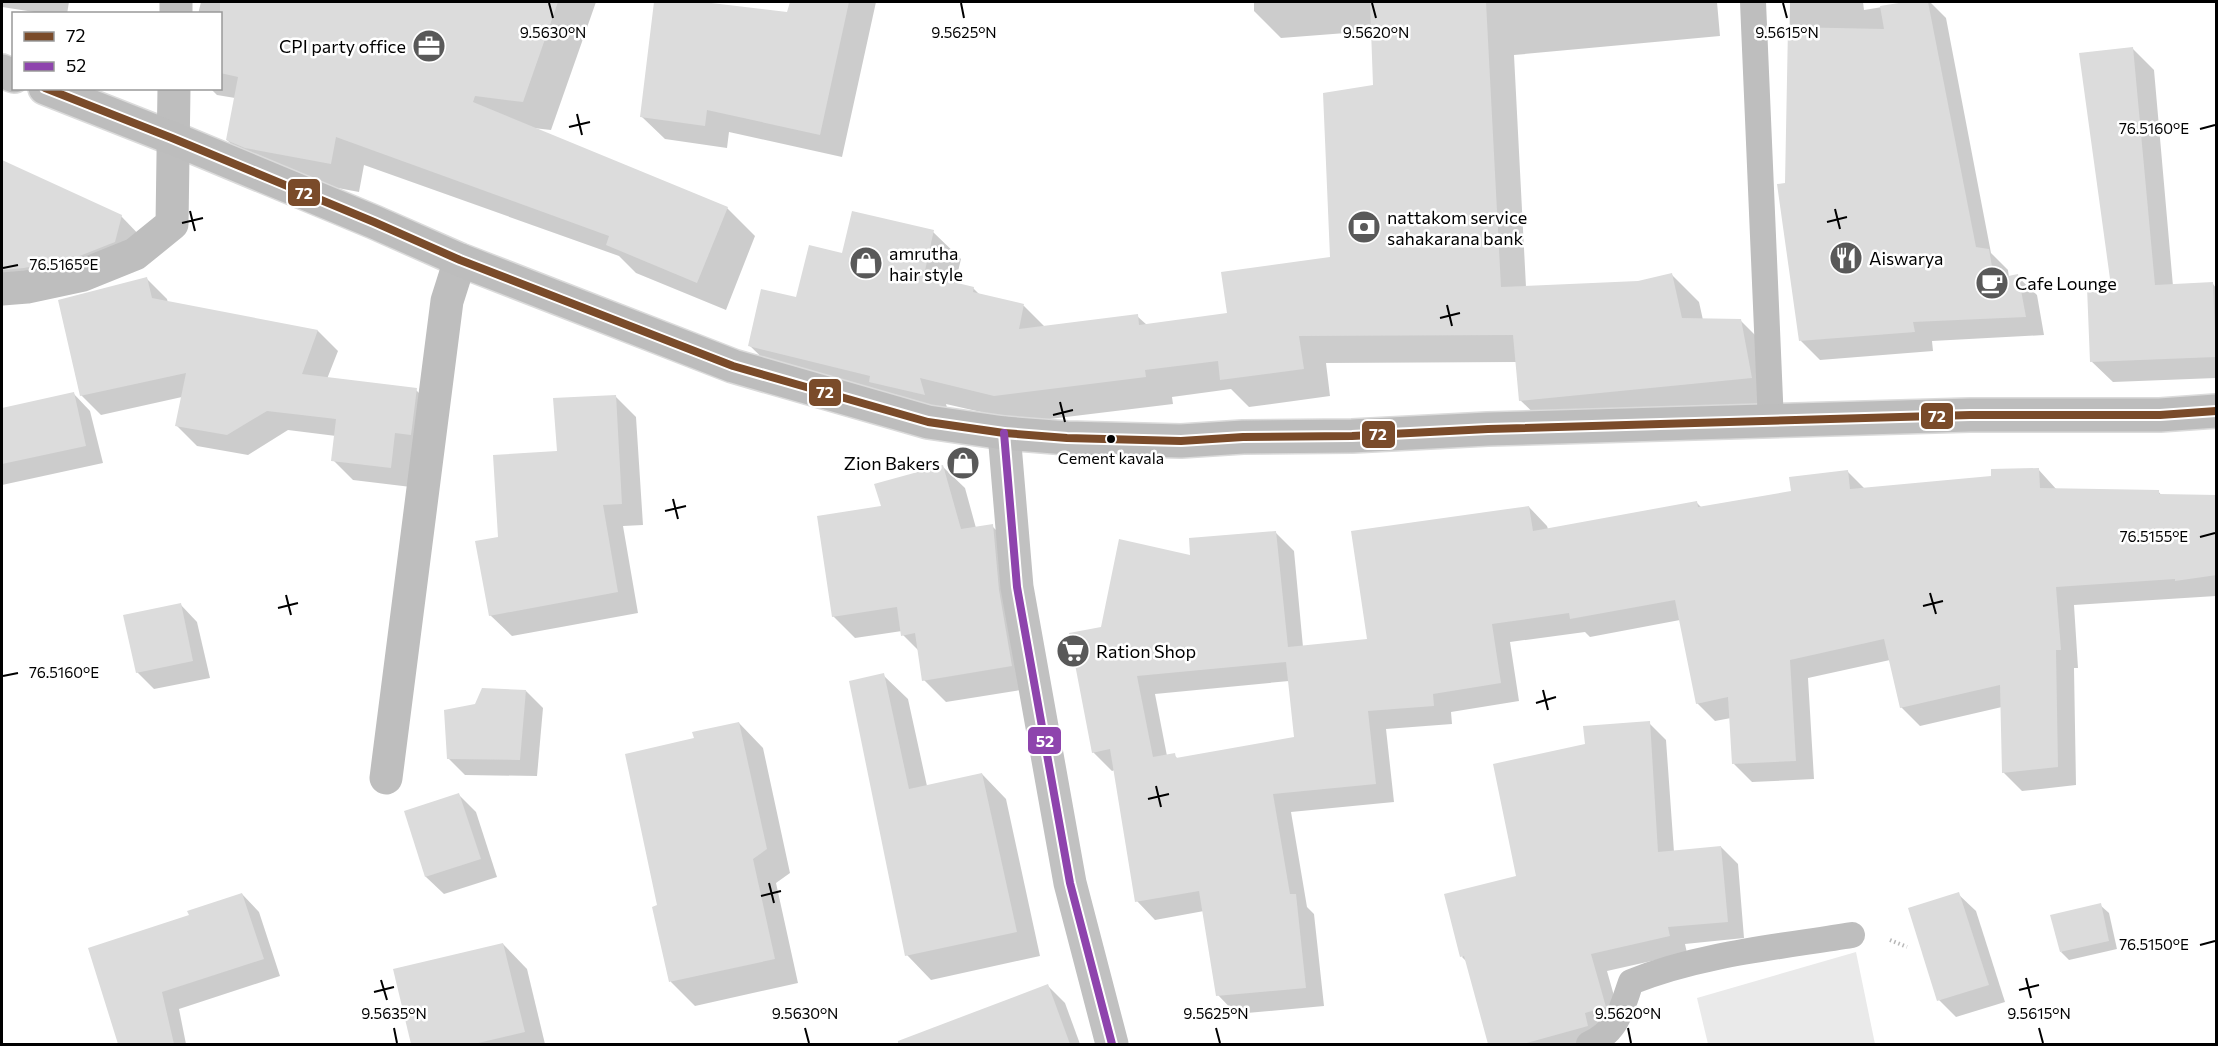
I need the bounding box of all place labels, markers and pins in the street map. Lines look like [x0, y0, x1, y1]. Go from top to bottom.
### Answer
office icon: CPI party office [411, 28, 447, 64]
place label: CPI party office [279, 35, 406, 57]
place label: nattakom service sahakarana bank [1387, 206, 1527, 249]
bank icon: nattakom service sahakarana bank [1346, 209, 1382, 245]
restaurant icon: Aiswarya [1828, 240, 1864, 276]
place label: amrutha hair style [889, 242, 963, 285]
shop icon: amrutha hair style [848, 245, 884, 281]
place label: Aiswarya [1869, 247, 1943, 269]
cafe icon: Cafe Lounge [1974, 265, 2010, 301]
place label: Cafe Lounge [2015, 272, 2117, 294]
marker: Cement kavala [1105, 433, 1117, 445]
shop icon: Zion Bakers [945, 445, 981, 481]
place label: Cement kavala [1058, 448, 1164, 467]
place label: Zion Bakers [844, 452, 940, 474]
supermarket icon: Ration Shop [1055, 633, 1091, 669]
place label: Ration Shop [1096, 640, 1196, 662]

